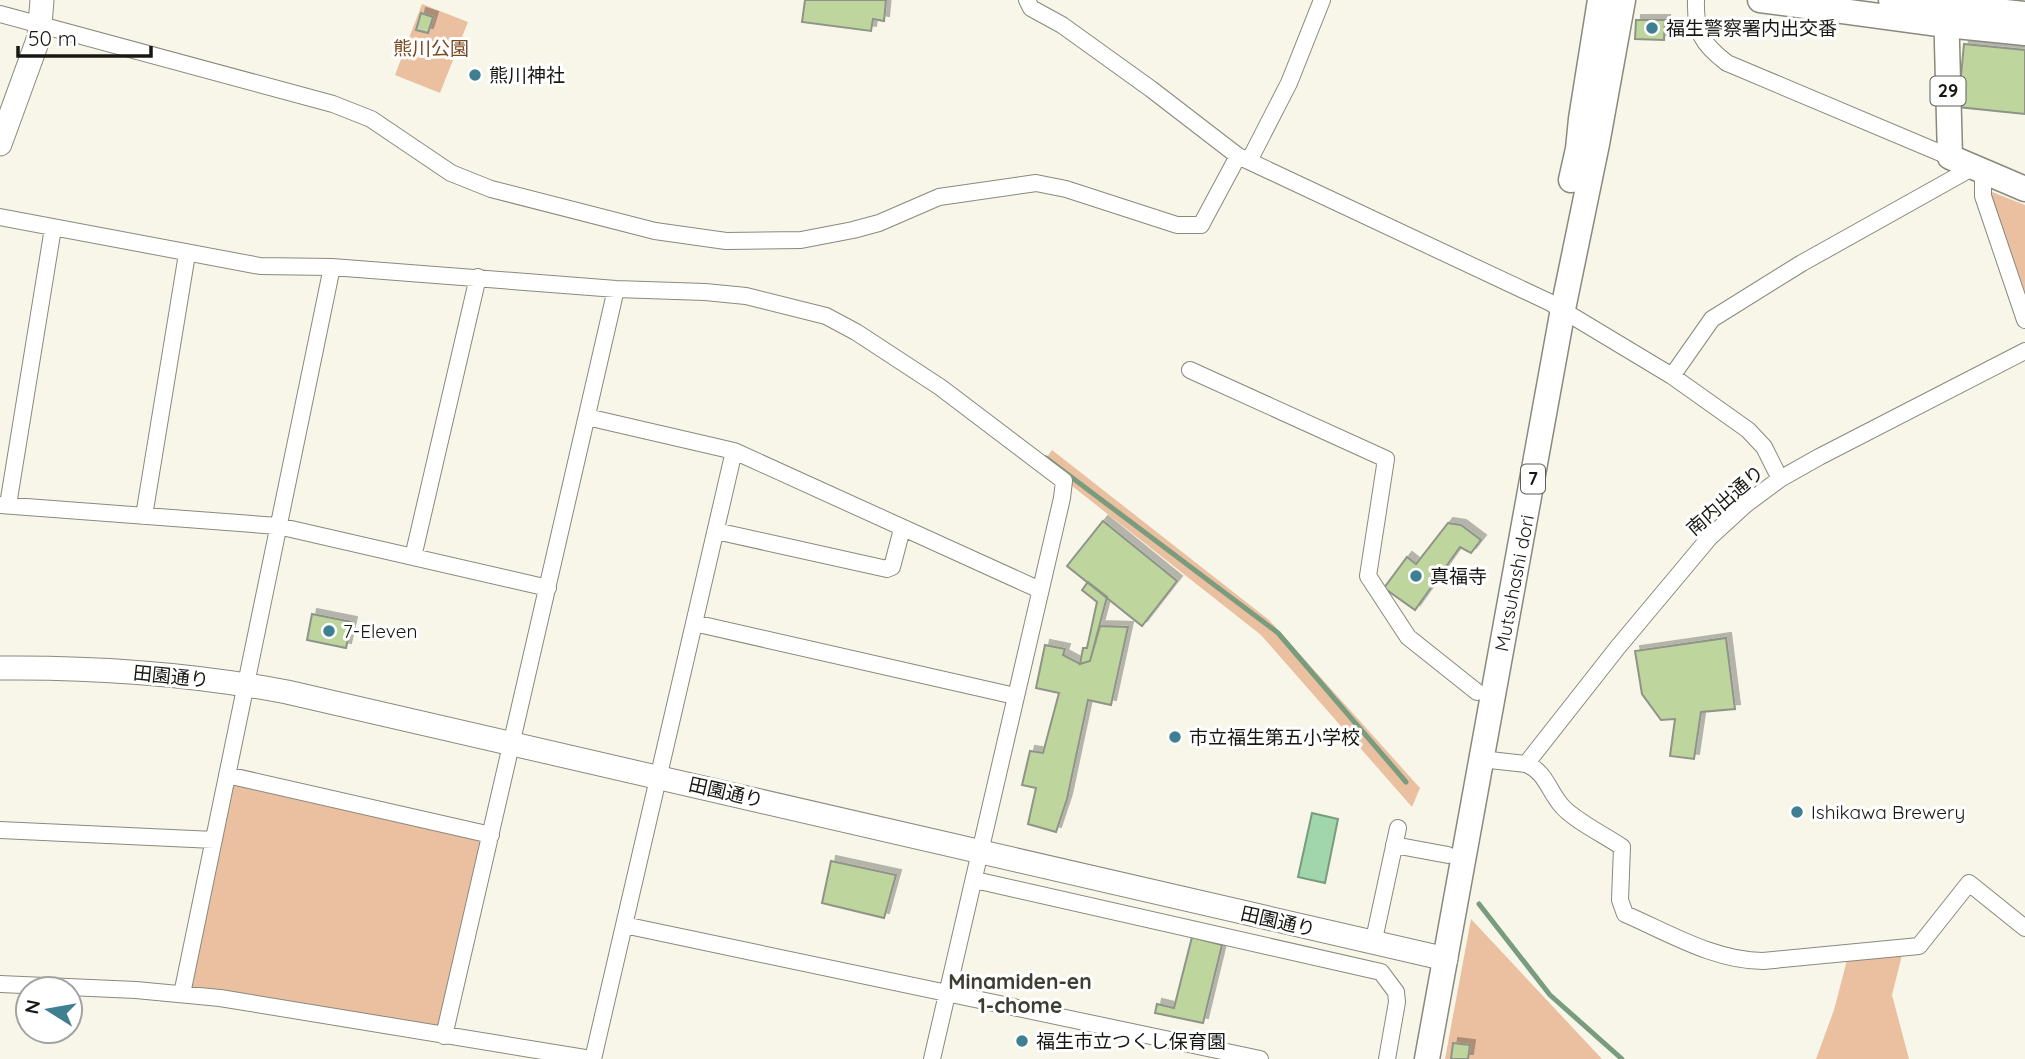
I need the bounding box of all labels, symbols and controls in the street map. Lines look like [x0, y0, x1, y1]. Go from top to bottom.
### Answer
scale bar [18, 14, 150, 58]
place label: 福生警察署内出交番 [1666, 16, 1837, 40]
marker: 福生警察署内出交番 [1644, 20, 1660, 36]
text: 50 m [28, 25, 77, 51]
park label: 熊川公園 [393, 36, 469, 60]
place label: 熊川神社 [489, 63, 565, 87]
marker: 熊川神社 [467, 67, 483, 83]
road number: 29 [1930, 76, 1966, 106]
street label: 南内出通り [1681, 460, 1769, 540]
road number: 7 [1521, 464, 1545, 494]
street label: Mutsuhashi dori [1489, 513, 1539, 653]
place label: 真福寺 [1430, 564, 1487, 588]
marker: 真福寺 [1408, 568, 1424, 584]
place label: 7-Eleven [343, 619, 417, 643]
marker: 7-Eleven [321, 623, 337, 639]
street label: 田園通り [132, 660, 210, 692]
place label: 市立福生第五小学校 [1189, 725, 1360, 749]
marker: 市立福生第五小学校 [1167, 729, 1183, 745]
street label: 田園通り [686, 772, 766, 812]
place label: Ishikawa Brewery [1811, 800, 1965, 824]
marker: Ishikawa Brewery [1789, 804, 1805, 820]
street label: 田園通り [1238, 901, 1318, 941]
district label: Minamiden-en 1-chome [948, 968, 1092, 1018]
north arrow [14, 975, 84, 1045]
text: N [19, 998, 45, 1016]
place label: 福生市立つくし保育園 [1036, 1029, 1226, 1053]
marker: 福生市立つくし保育園 [1014, 1033, 1030, 1049]

